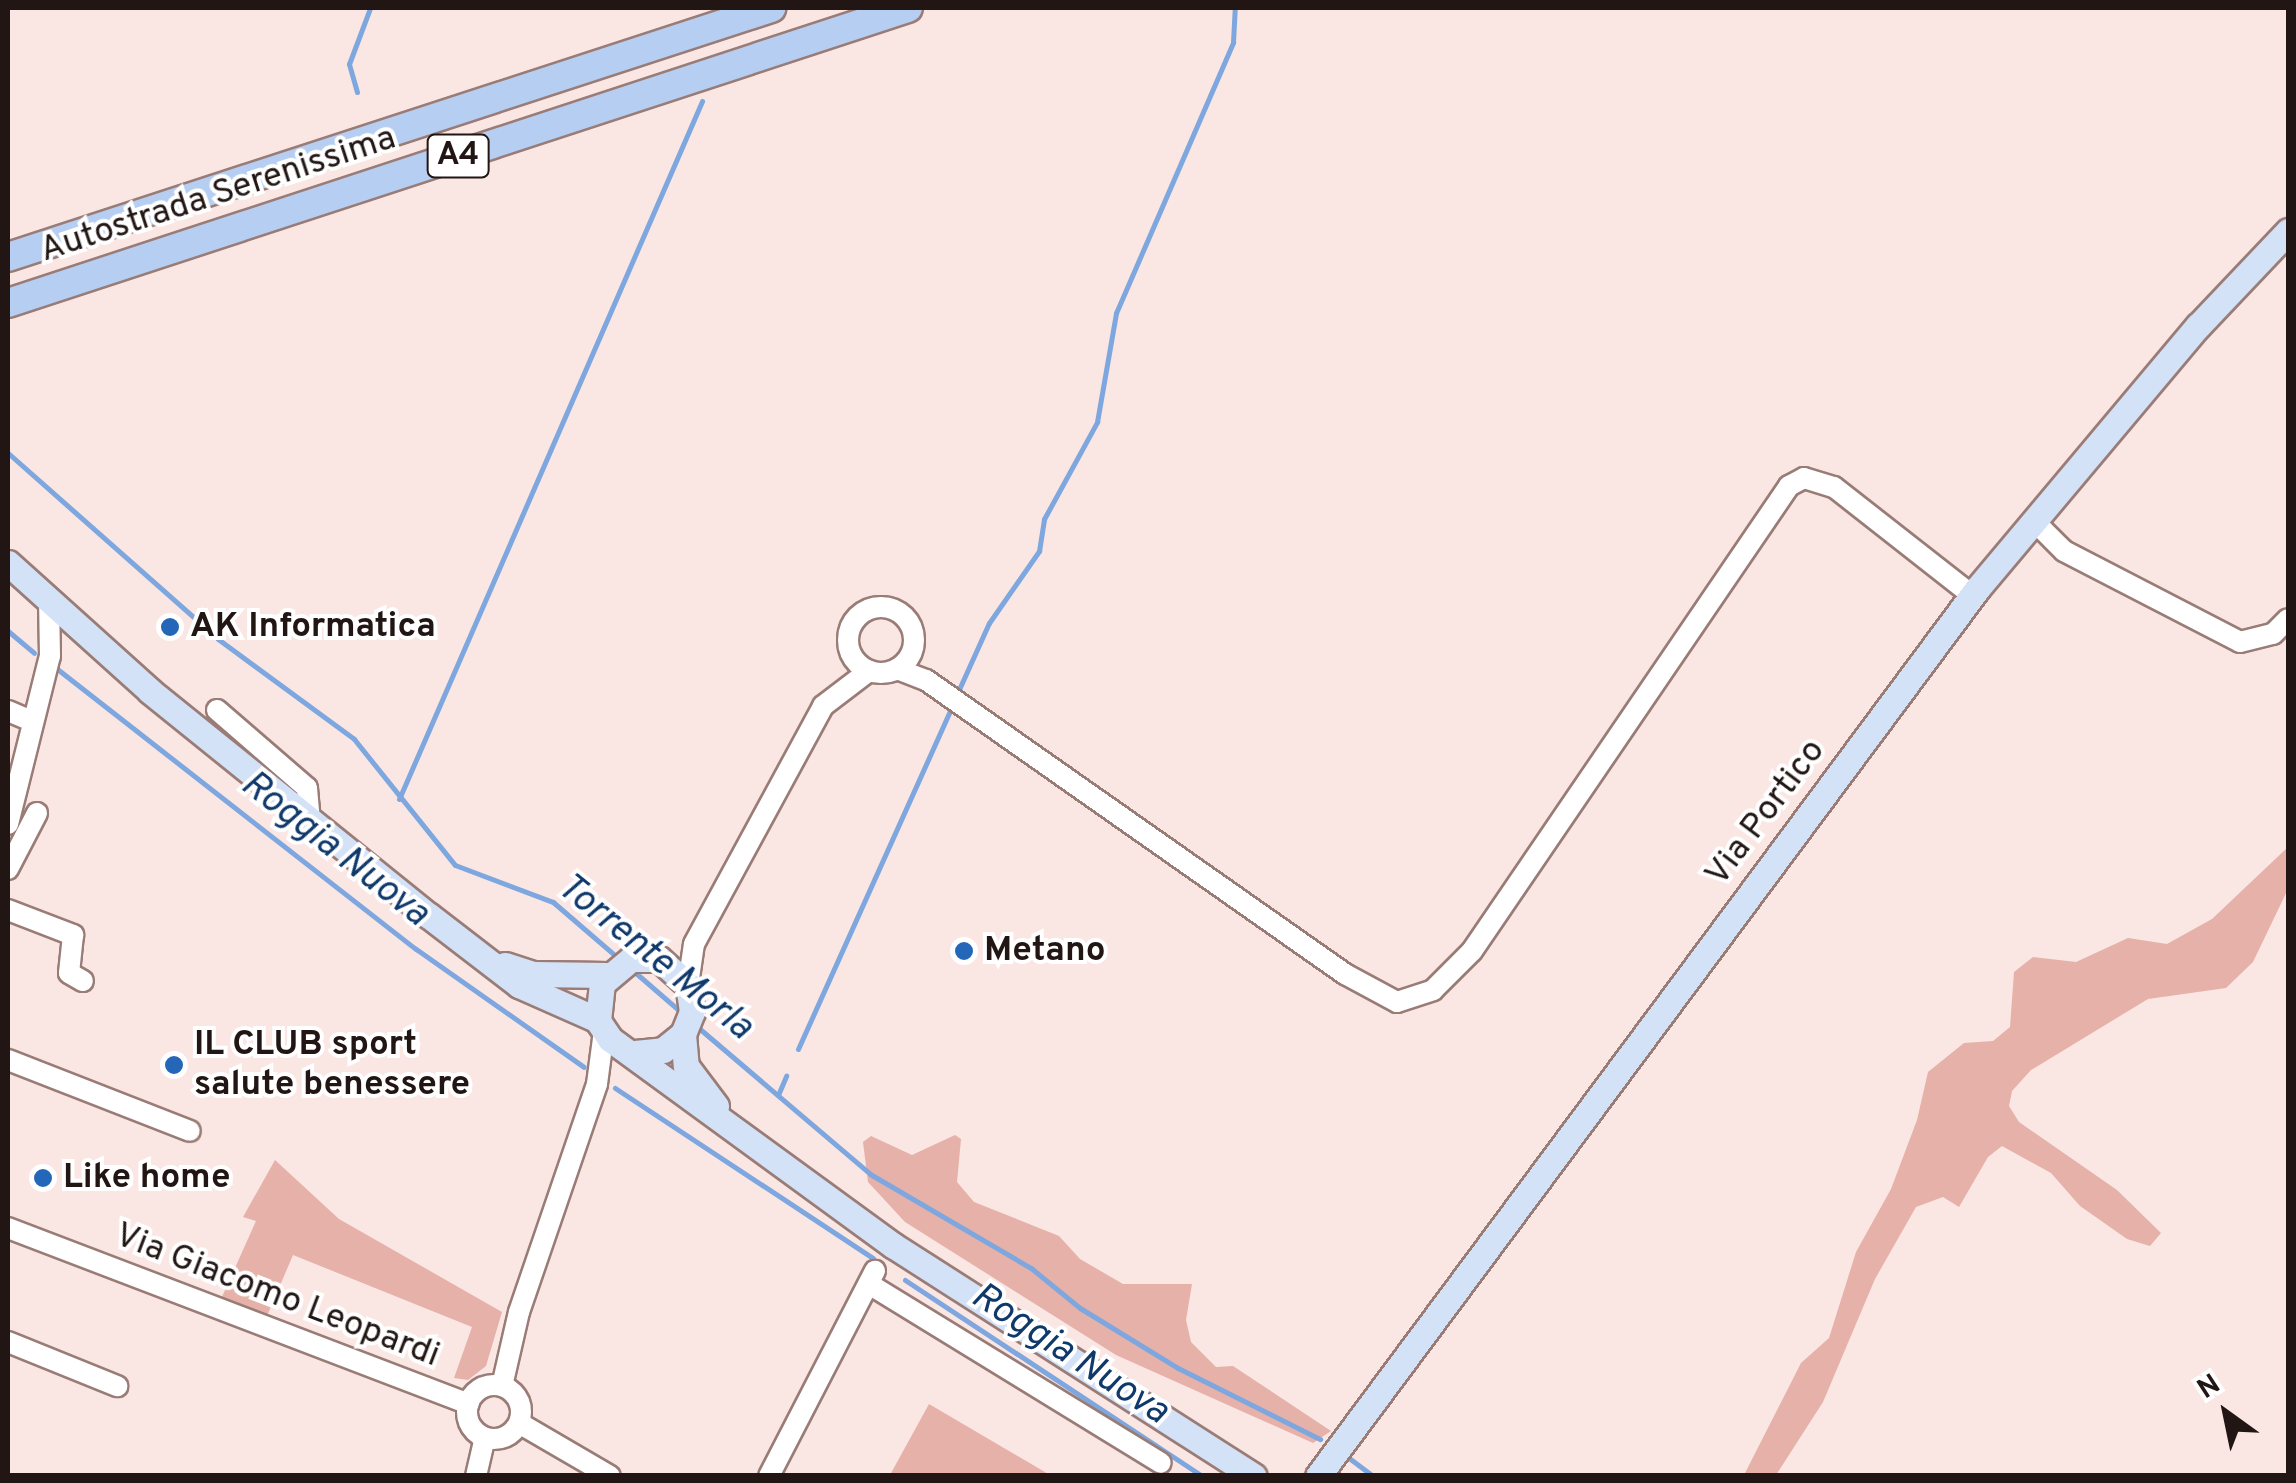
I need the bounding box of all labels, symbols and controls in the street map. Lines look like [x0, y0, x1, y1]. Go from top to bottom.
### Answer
street label: Autostrada Serenissima [35, 118, 401, 272]
road number: A4 [426, 129, 490, 183]
place label: AK Informatica [190, 606, 436, 648]
marker: AK Informatica [159, 616, 181, 638]
street label: Via Portico [1697, 731, 1835, 895]
water label: Roggia Nuova [231, 762, 437, 938]
water label: Torrente Morla [547, 865, 761, 1051]
place label: Metano [984, 930, 1106, 972]
marker: Metano [953, 940, 975, 962]
place label: IL CLUB sport salute benessere [194, 1024, 470, 1106]
marker: IL CLUB sport salute benessere [163, 1054, 185, 1076]
place label: Like home [63, 1157, 230, 1199]
marker: Like home [32, 1167, 54, 1189]
street label: Via Giacomo Leopardi [109, 1215, 445, 1377]
water label: Roggia Nuova [962, 1274, 1176, 1436]
north arrow [2176, 1363, 2276, 1463]
text: N [2191, 1367, 2228, 1408]

